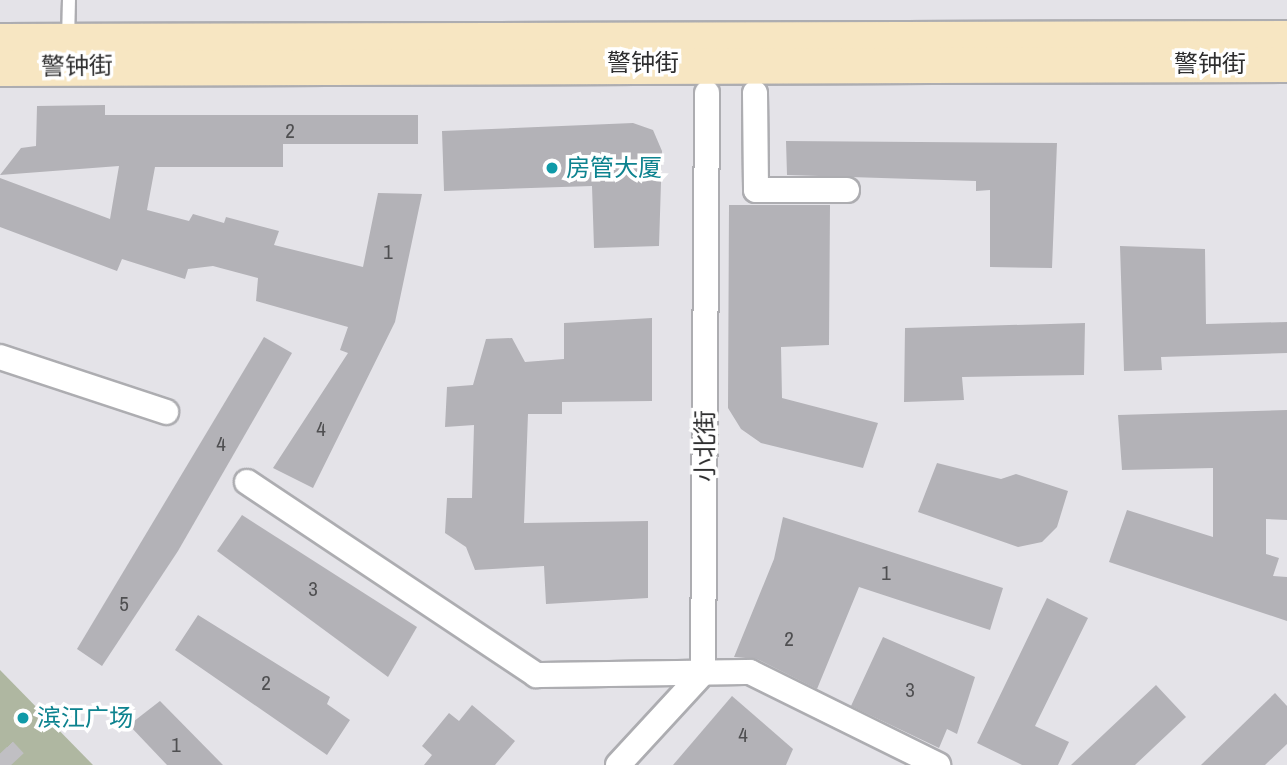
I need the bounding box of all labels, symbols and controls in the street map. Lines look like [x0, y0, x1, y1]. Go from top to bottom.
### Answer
street label: 警钟街 [607, 49, 679, 77]
street label: 警钟街 [1174, 50, 1246, 78]
street label: 警钟街 [41, 51, 113, 81]
house number: 2 [285, 118, 295, 144]
place label: 房管大厦 [566, 154, 662, 182]
marker: 房管大厦 [544, 160, 560, 176]
house number: 1 [383, 239, 393, 265]
street label: 小北街 [691, 410, 719, 482]
house number: 4 [316, 416, 326, 442]
house number: 4 [216, 431, 226, 457]
house number: 1 [881, 560, 891, 586]
house number: 3 [308, 576, 318, 602]
house number: 5 [119, 591, 129, 617]
house number: 2 [784, 626, 794, 652]
house number: 2 [261, 670, 271, 696]
house number: 3 [905, 677, 915, 703]
place label: 滨江广场 [37, 704, 133, 732]
marker: 滨江广场 [15, 710, 31, 726]
house number: 4 [738, 722, 748, 748]
house number: 1 [171, 732, 181, 758]

